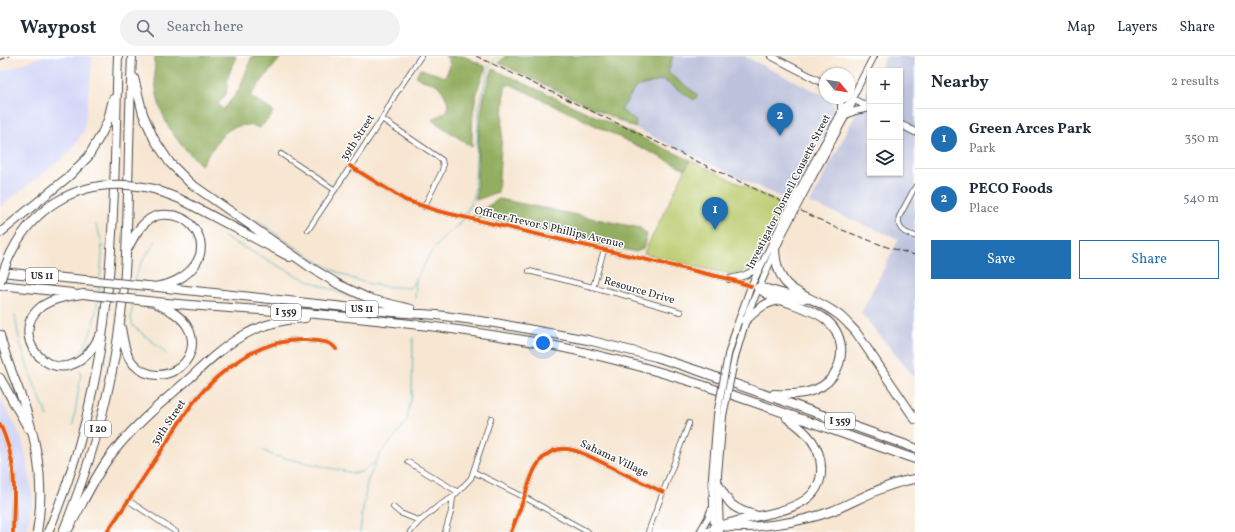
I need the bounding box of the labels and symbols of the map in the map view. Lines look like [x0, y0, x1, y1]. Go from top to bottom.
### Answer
north arrow [819, 68, 855, 104]
pin: 2 [767, 103, 793, 136]
street label: 39th Street [337, 112, 379, 164]
street label: Investigator Dornell Cousette Street [743, 112, 835, 272]
pin: 1 [702, 197, 728, 230]
street label: Officer Trevor S Phillips Avenue [473, 204, 625, 252]
road number: US 11 [26, 268, 58, 284]
street label: Resource Drive [602, 274, 676, 308]
road number: US 11 [346, 301, 378, 317]
road number: I 359 [271, 304, 301, 320]
your location [533, 333, 553, 353]
street label: 39th Street [148, 397, 190, 449]
road number: I 359 [825, 413, 855, 429]
road number: I 20 [85, 421, 111, 437]
street label: Sahama Village [577, 437, 651, 481]

